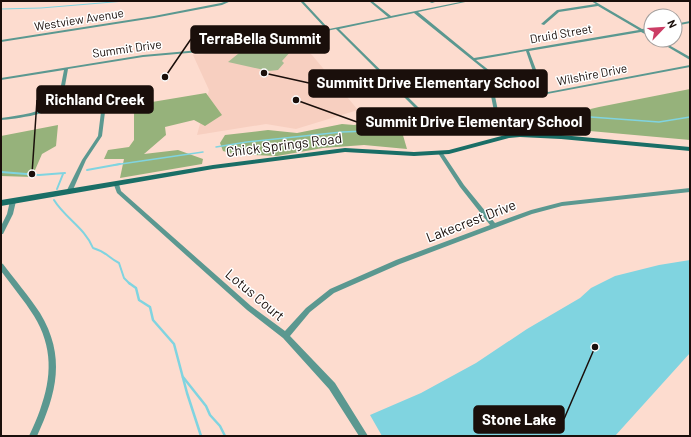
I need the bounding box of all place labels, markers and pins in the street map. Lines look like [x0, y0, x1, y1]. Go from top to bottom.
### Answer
callout: TerraBella Summit [191, 26, 329, 53]
callout: Summitt Drive Elementary School [309, 70, 547, 97]
callout: Richland Creek [37, 86, 153, 113]
callout: Summit Drive Elementary School [357, 108, 590, 135]
callout: Stone Lake [474, 406, 564, 433]

